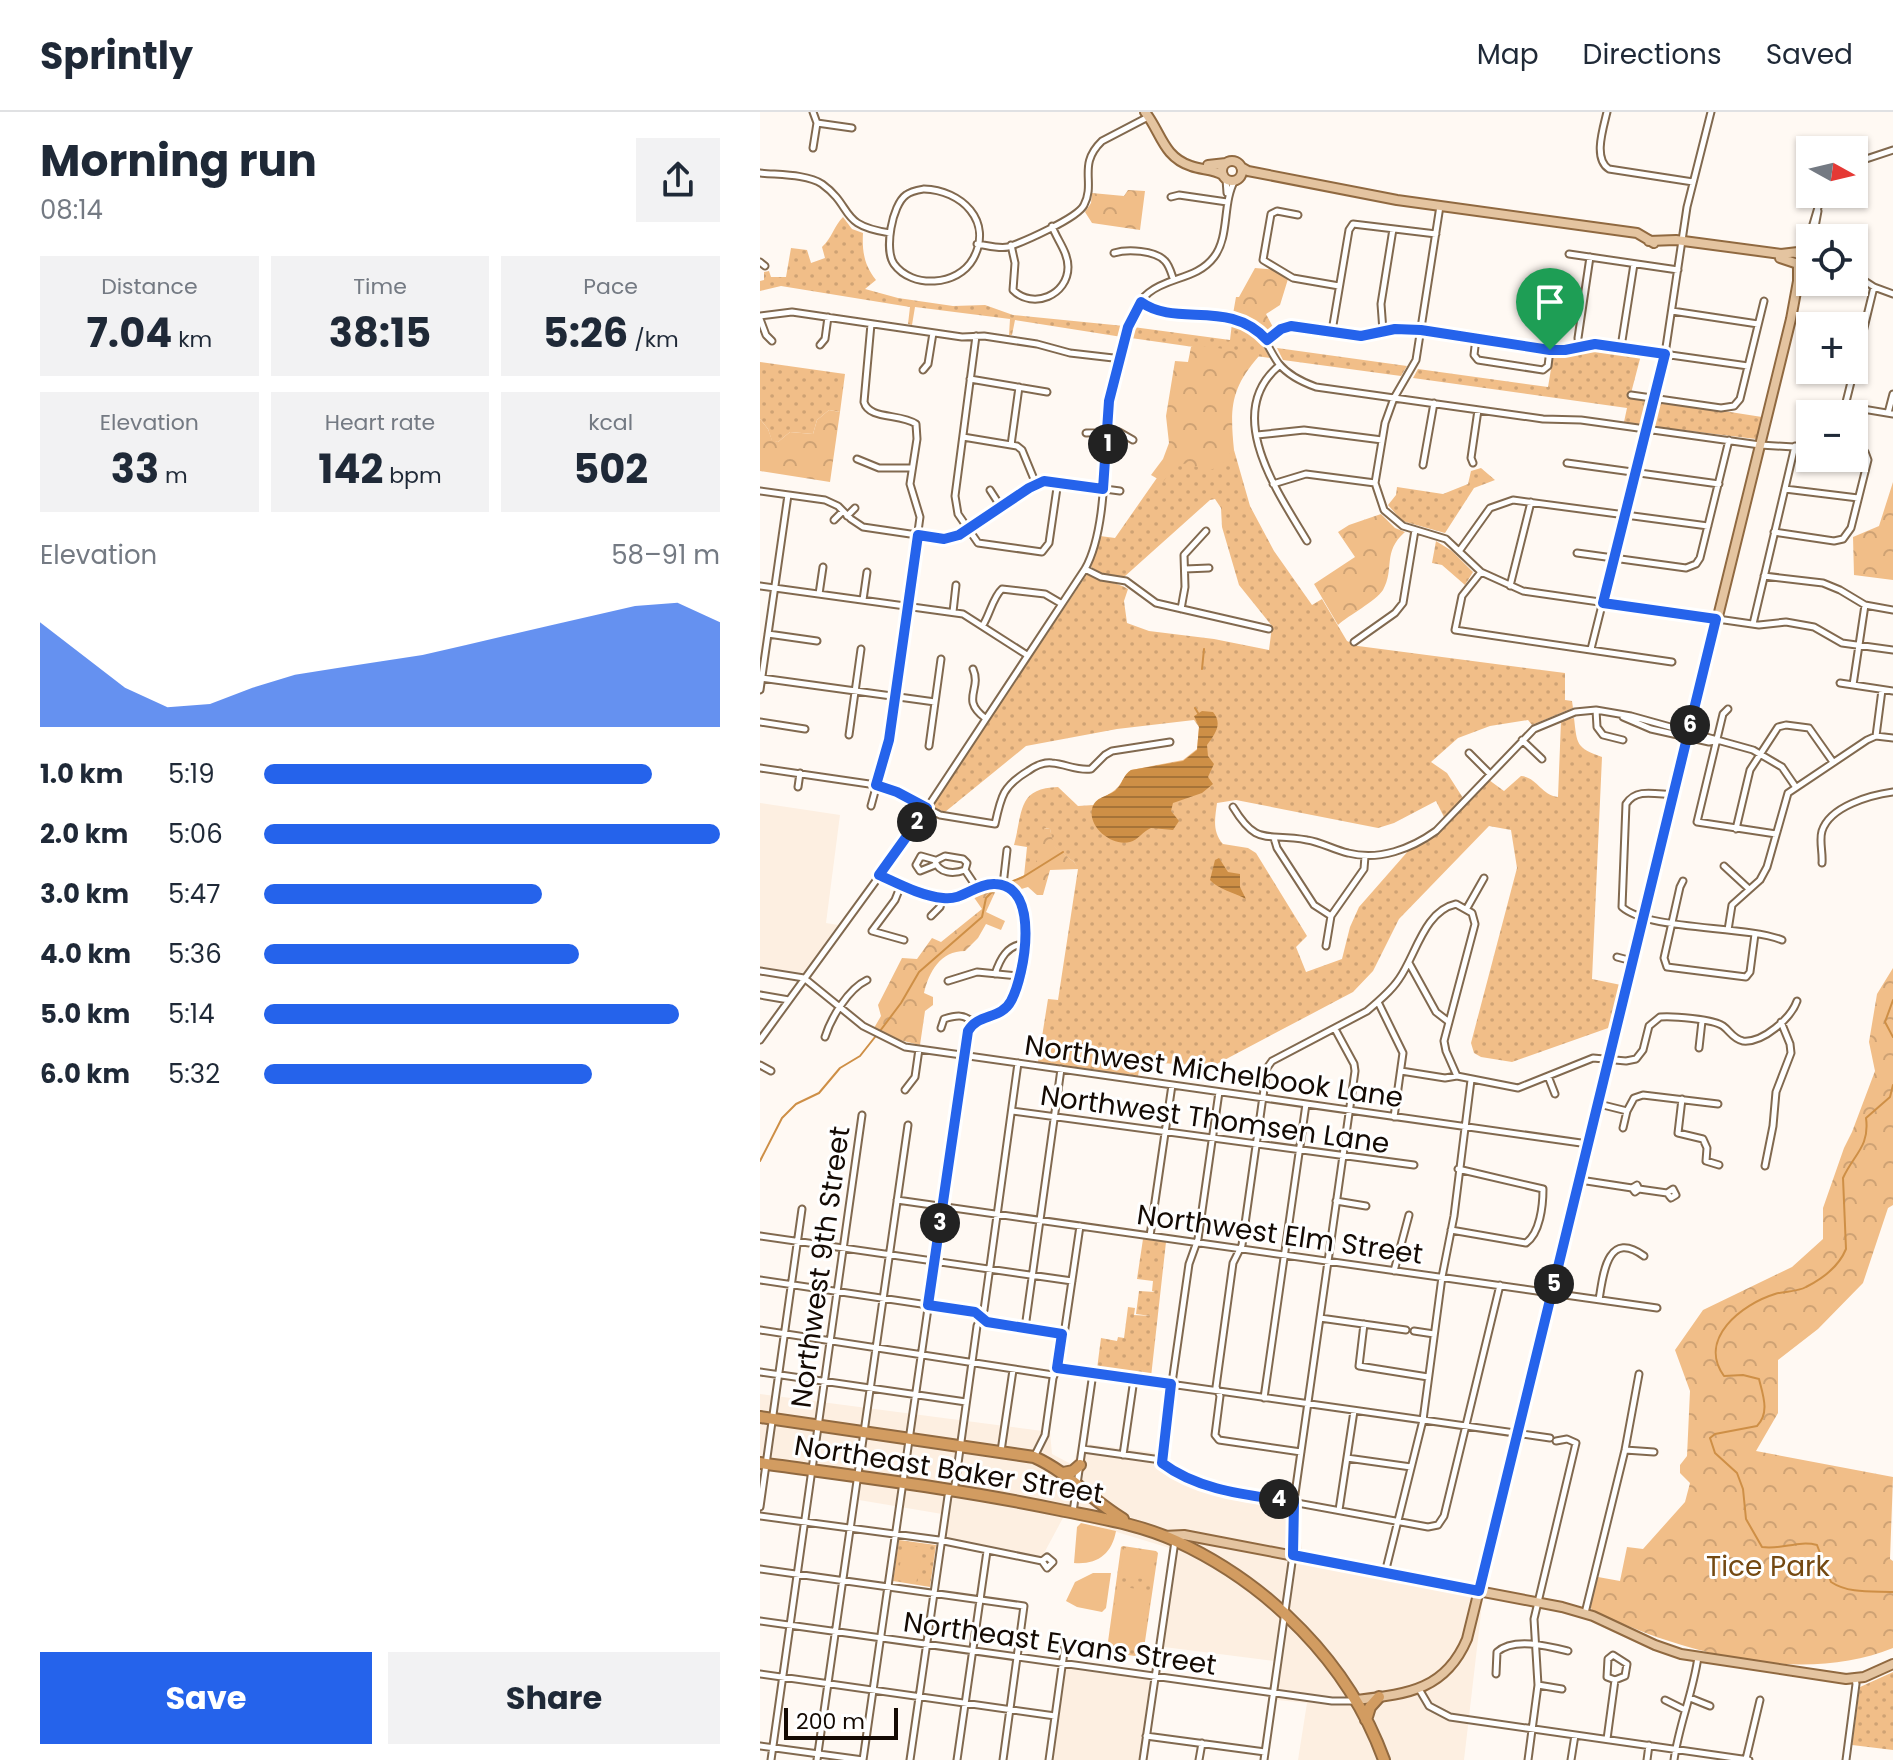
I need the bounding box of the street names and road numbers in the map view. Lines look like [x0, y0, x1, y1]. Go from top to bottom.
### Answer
street label: Northwest Michelbook Lane [1022, 1026, 1406, 1117]
street label: Northwest Thomsen Lane [1038, 1076, 1392, 1163]
street label: Northwest 9th Street [781, 1124, 860, 1410]
street label: Northwest Elm Street [1134, 1195, 1425, 1274]
street label: Northeast Baker Street [792, 1426, 1106, 1513]
street label: Northeast Evans Street [901, 1602, 1219, 1685]

